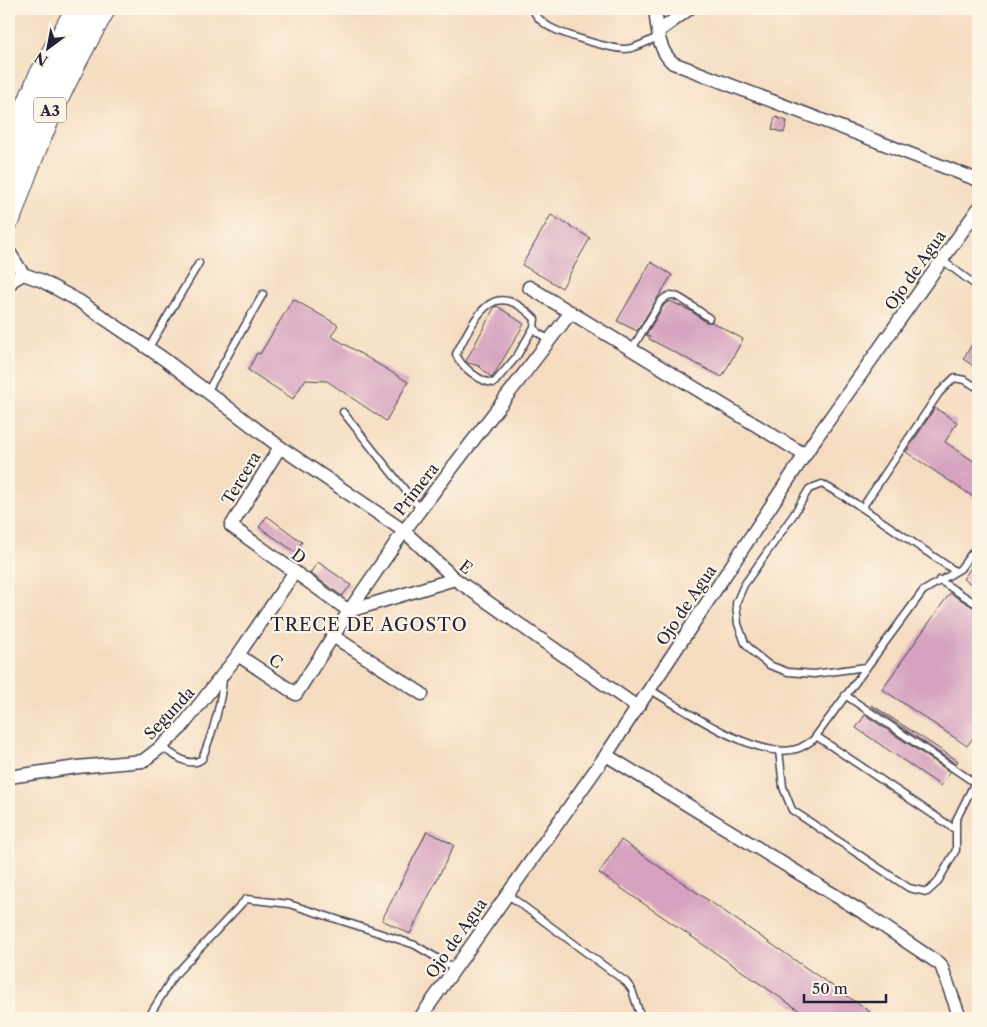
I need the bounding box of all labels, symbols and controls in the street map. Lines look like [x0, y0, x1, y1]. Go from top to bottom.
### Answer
north arrow [22, 22, 72, 72]
text: N [31, 48, 51, 70]
road number: A3 [34, 98, 66, 122]
street label: Ojo de Agua [880, 226, 950, 314]
street label: Tercera [217, 447, 265, 508]
street label: Primera [389, 458, 443, 519]
street label: D [288, 544, 310, 568]
street label: E [455, 556, 477, 578]
street label: Ojo de Agua [652, 560, 721, 649]
district label: TRECE DE AGOSTO [270, 614, 468, 636]
street label: C [265, 649, 287, 673]
street label: Segunda [140, 682, 199, 744]
street label: Ojo de Agua [421, 894, 491, 982]
scale bar [804, 972, 887, 1004]
text: 50 m [812, 979, 848, 998]

